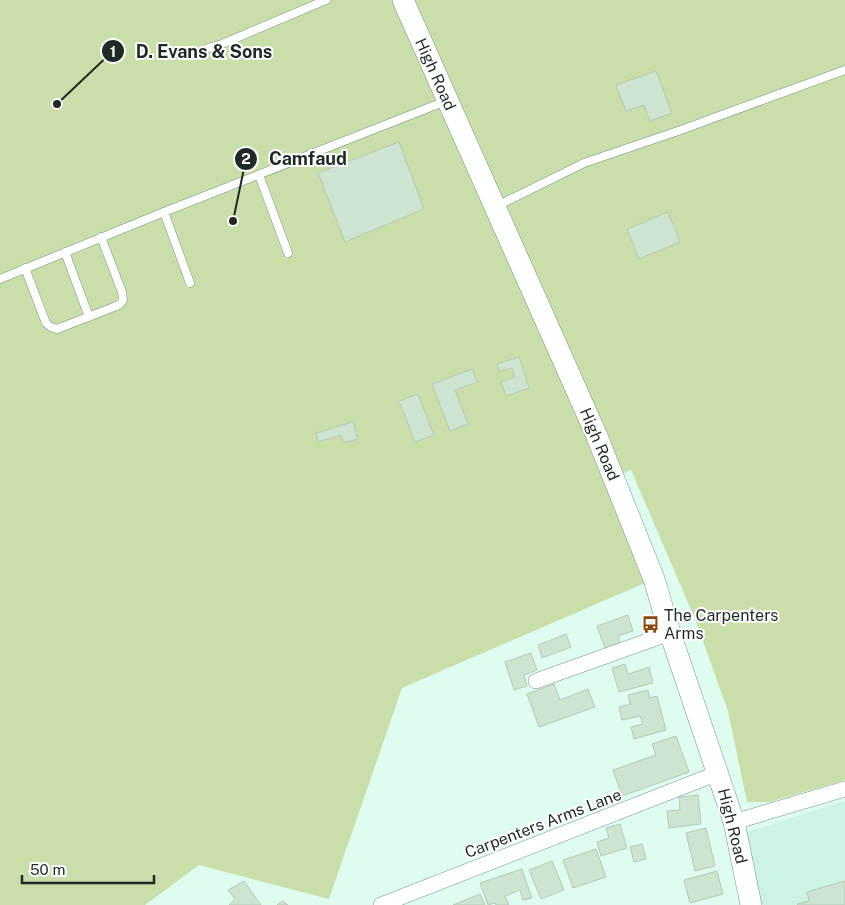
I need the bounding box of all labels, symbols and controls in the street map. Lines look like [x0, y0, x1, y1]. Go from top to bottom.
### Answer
callout: D. Evans & Sons [101, 35, 282, 68]
street label: High Road [411, 35, 460, 113]
text: D. Evans & Sons [136, 41, 272, 62]
text: 1 [110, 43, 116, 60]
callout: Camfaud [234, 142, 357, 175]
text: Camfaud [269, 148, 347, 169]
text: 2 [241, 150, 251, 167]
street label: High Road [576, 405, 623, 483]
place label: The Carpenters Arms [664, 606, 778, 643]
bus stop icon: The Carpenters Arms [640, 614, 660, 634]
street label: Carpenters Arms Lane [462, 785, 624, 862]
street label: High Road [714, 786, 751, 866]
scale bar [22, 852, 155, 884]
text: 50 m [30, 861, 65, 878]

